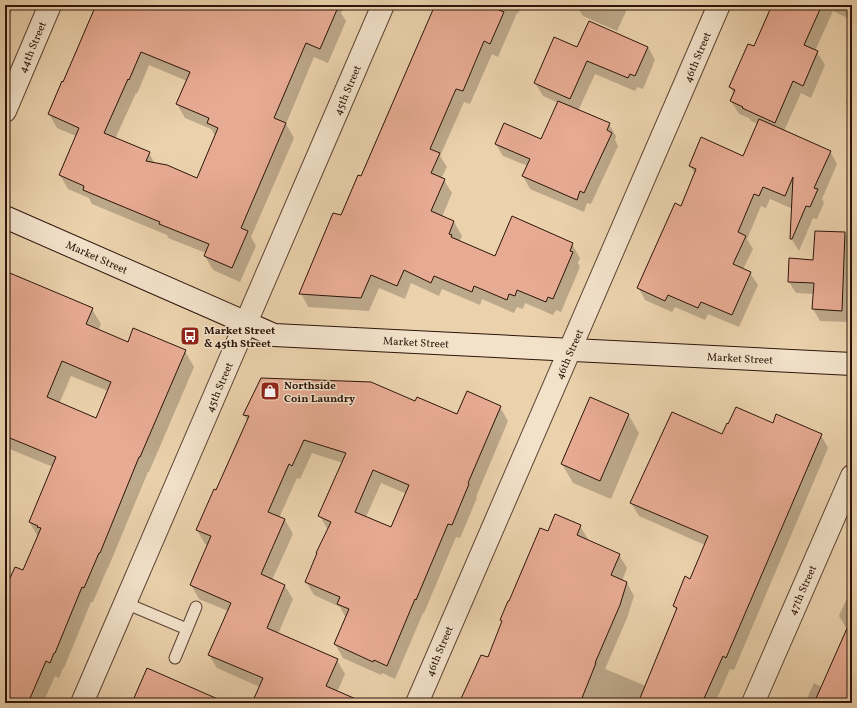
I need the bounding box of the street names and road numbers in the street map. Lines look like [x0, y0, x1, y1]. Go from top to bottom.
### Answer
street label: 44th Street [16, 19, 51, 76]
street label: 46th Street [681, 30, 716, 85]
street label: 45th Street [331, 63, 366, 118]
street label: Market Street [63, 238, 130, 279]
street label: 46th Street [553, 327, 588, 382]
street label: Market Street [382, 334, 450, 353]
street label: Market Street [706, 350, 774, 369]
street label: 45th Street [203, 360, 238, 415]
street label: 47th Street [786, 563, 821, 618]
street label: 46th Street [423, 624, 458, 679]

